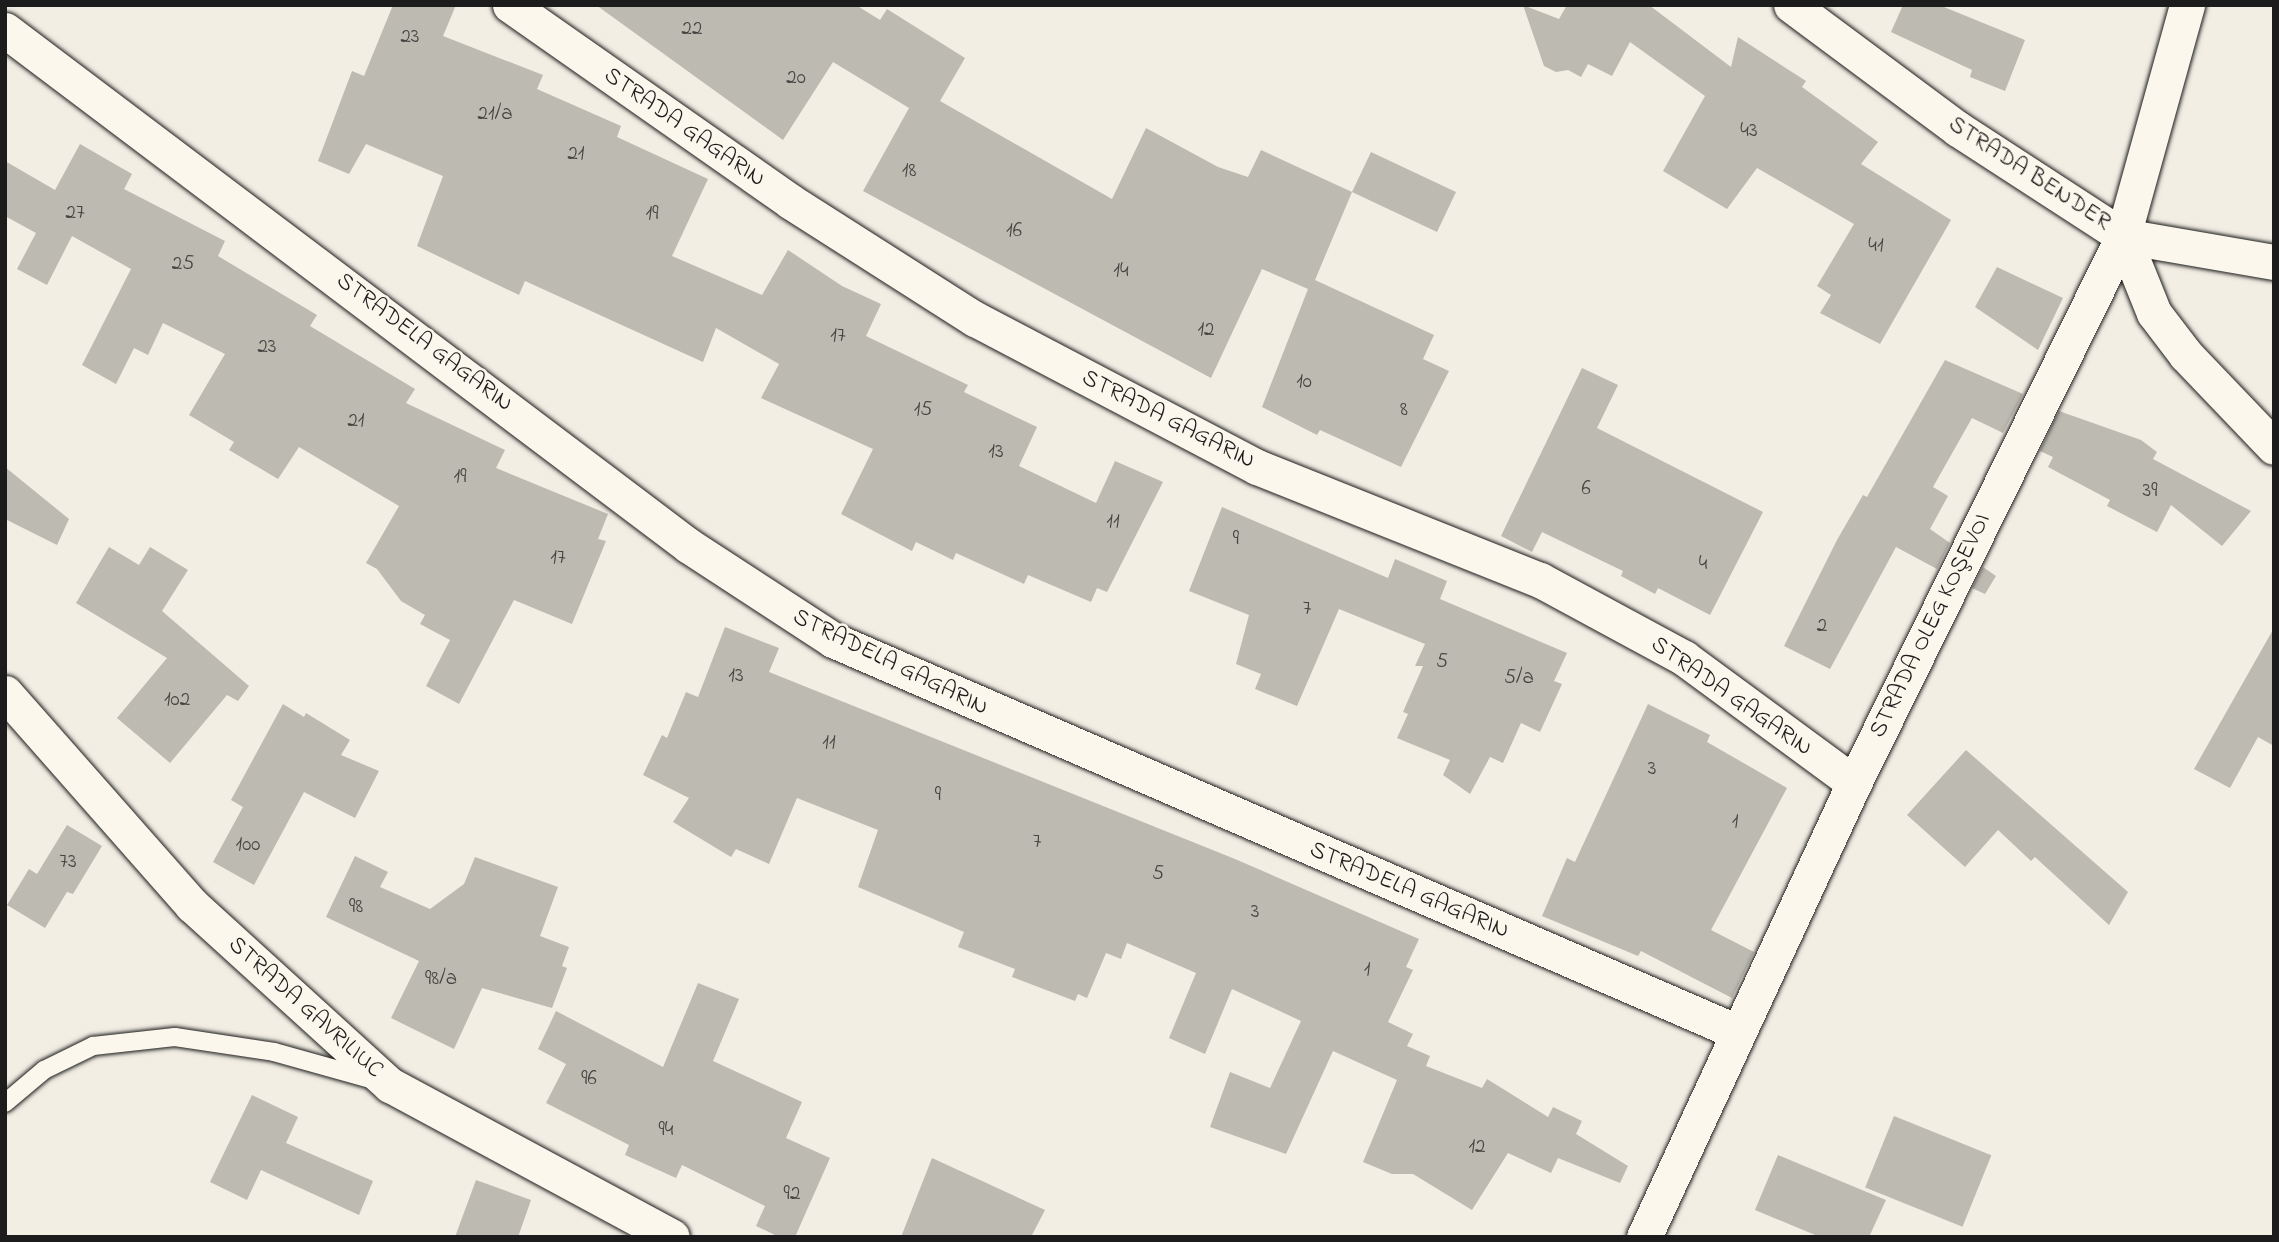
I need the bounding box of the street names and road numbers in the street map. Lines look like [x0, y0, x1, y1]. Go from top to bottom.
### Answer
street label: STRADA GAGARIN [598, 62, 770, 194]
street label: STRADA BENDER [1942, 111, 2116, 237]
street label: STRADELA GAGARIN [330, 267, 518, 419]
street label: STRADA GAGARIN [1077, 364, 1259, 476]
street label: STRADA OLEG KOŞEVOI [1864, 509, 1998, 743]
street label: STRADELA GAGARIN [788, 603, 992, 723]
street label: STRADA GAGARIN [1645, 631, 1817, 763]
street label: STRADELA GAGARIN [1305, 836, 1513, 946]
street label: STRADA GAVRILIUC [222, 931, 388, 1085]

